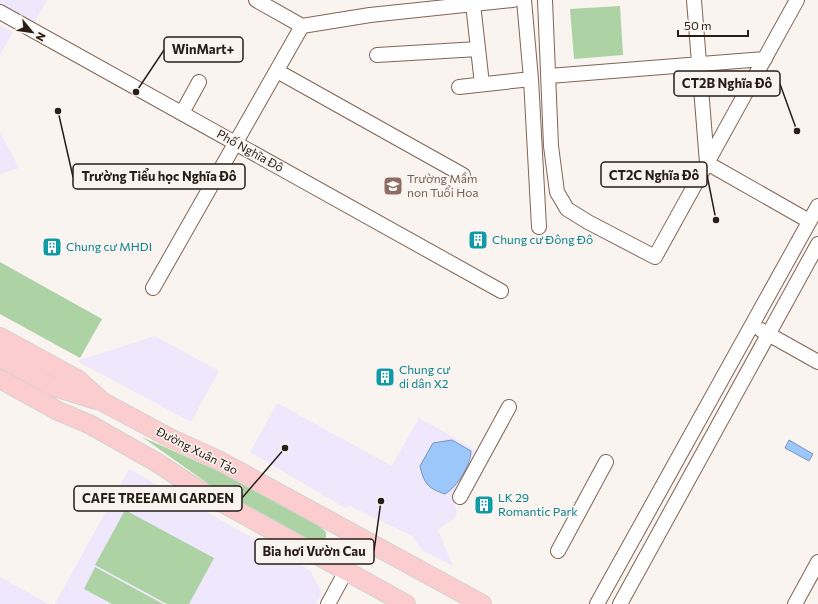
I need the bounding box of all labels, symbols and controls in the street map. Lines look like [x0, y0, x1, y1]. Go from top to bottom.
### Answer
north arrow [12, 12, 52, 52]
scale bar [678, 12, 748, 38]
text: 50 m [684, 18, 712, 32]
text: N [33, 30, 49, 44]
callout: WinMart+ [164, 37, 243, 62]
text: WinMart+ [172, 41, 235, 57]
callout: CT2B Nghĩa Đô [674, 71, 780, 96]
text: CT2B Nghĩa Đô [682, 75, 772, 91]
street label: Phố Nghĩa Đô [215, 126, 286, 174]
callout: CT2C Nghĩa Đô [601, 162, 707, 187]
callout: Trường Tiểu học Nghĩa Đô [73, 164, 245, 189]
text: CT2C Nghĩa Đô [609, 167, 700, 183]
text: Trường Tiểu học Nghĩa Đô [81, 168, 237, 184]
place label: Trường Mầm non Tuổi Hoa [407, 171, 479, 199]
school or university icon: Trường Mầm non Tuổi Hoa [382, 175, 404, 197]
building icon: Chung cư Đông Đô [467, 229, 489, 251]
place label: Chung cư Đông Đô [492, 232, 593, 246]
building icon: Chung cư MHDI [41, 236, 63, 258]
place label: Chung cư MHDI [66, 239, 152, 253]
place label: Chung cư di dân X2 [399, 362, 450, 390]
building icon: Chung cư di dân X2 [374, 366, 396, 388]
street label: Đường Xuân Tảo [153, 423, 241, 477]
callout: CAFE TREEAMI GARDEN [74, 486, 242, 511]
text: CAFE TREEAMI GARDEN [82, 490, 234, 506]
place label: LK 29 Romantic Park [498, 490, 578, 518]
building icon: LK 29 Romantic Park [473, 494, 495, 516]
callout: Bia hơi Vườn Cau [255, 539, 374, 564]
text: Bia hơi Vườn Cau [262, 543, 366, 559]

